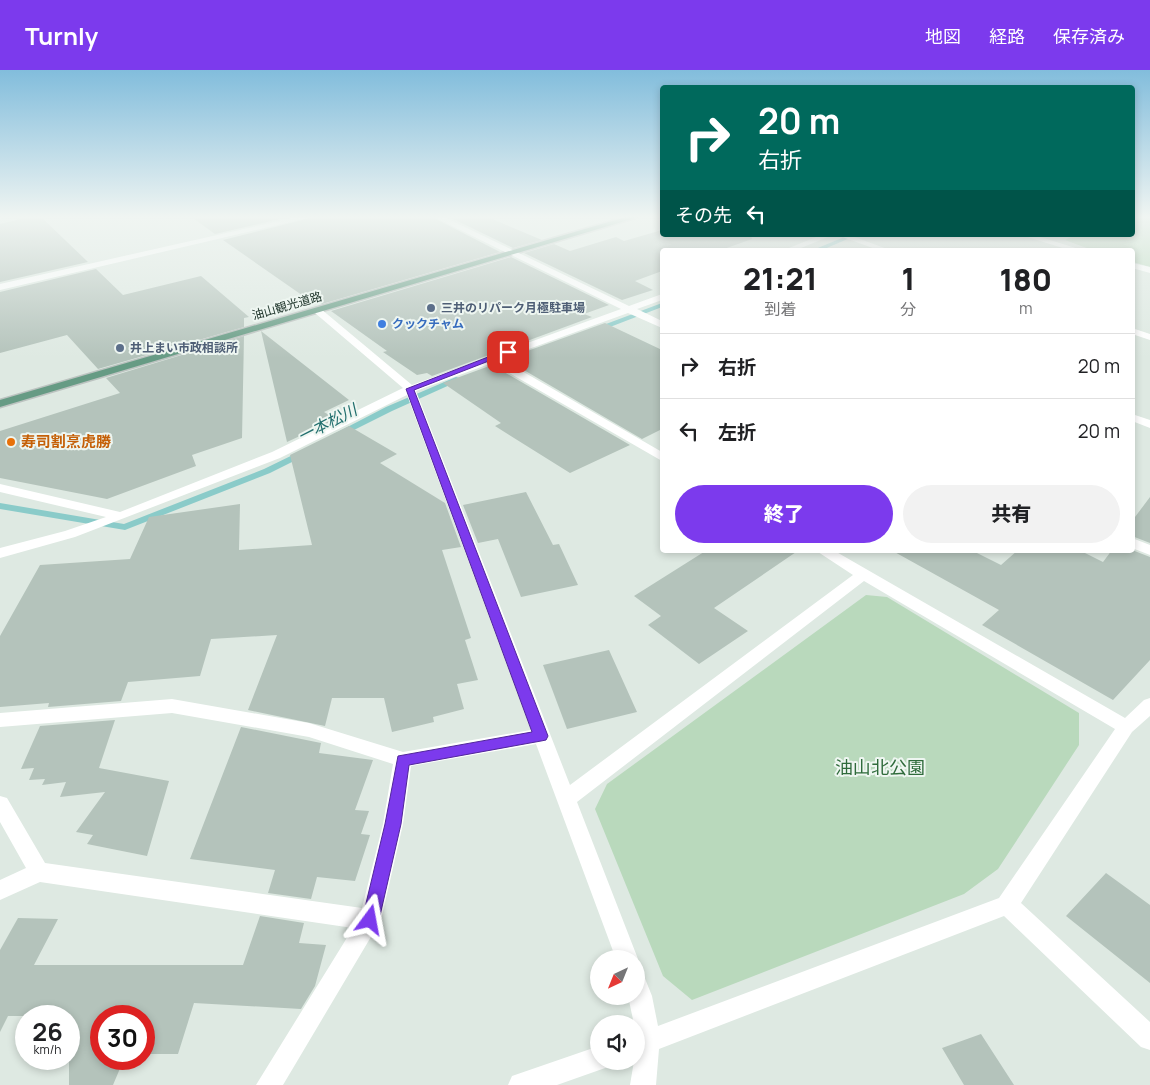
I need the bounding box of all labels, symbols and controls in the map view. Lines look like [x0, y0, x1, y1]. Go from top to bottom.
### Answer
text: Turnly [25, 19, 98, 52]
text: 地図 [925, 24, 961, 48]
text: 経路 [989, 24, 1025, 48]
text: 保存済み [1053, 24, 1125, 48]
text: 20 m [758, 97, 840, 145]
icon: right [675, 105, 740, 170]
text: 右折 [758, 145, 802, 175]
icon: left [742, 200, 770, 228]
text: その先 [675, 202, 732, 228]
text: 21:21 [743, 258, 817, 299]
text: 1 [902, 258, 915, 299]
text: 180 [999, 259, 1052, 300]
street label: 油山観光道路 [250, 287, 324, 324]
text: m [1019, 297, 1032, 319]
text: 到着 [764, 298, 796, 320]
text: 分 [900, 298, 916, 320]
place label: 三井のリパーク月極駐車場 [441, 299, 585, 316]
marker: 三井のリパーク月極駐車場 [425, 302, 437, 314]
place label: クックチャム [392, 315, 464, 332]
marker: クックチャム [376, 318, 388, 330]
pin [487, 331, 529, 373]
icon: arrive [494, 338, 522, 366]
place label: 井上まい市政相談所 [130, 339, 238, 356]
marker: 井上まい市政相談所 [114, 342, 126, 354]
icon: right [675, 352, 703, 380]
text: 20 m [1078, 353, 1120, 379]
text: 右折 [718, 354, 756, 380]
water label: 一本松川 [293, 398, 362, 447]
icon: left [675, 417, 703, 445]
text: 20 m [1078, 418, 1120, 444]
text: 左折 [718, 419, 756, 445]
place label: 寿司割烹虎勝 [21, 431, 111, 452]
marker: 寿司割烹虎勝 [5, 436, 17, 448]
button: 終了 [675, 485, 893, 543]
button: 共有 [903, 485, 1120, 543]
park label: 油山北公園 [835, 755, 925, 779]
position arrow [343, 893, 395, 945]
north arrow [590, 950, 645, 1005]
map controls [590, 950, 645, 1070]
speed limit sign: 30 [90, 1005, 155, 1070]
text: 26 [32, 1014, 63, 1049]
button: sound [590, 1015, 645, 1070]
text: km/h [34, 1041, 61, 1058]

